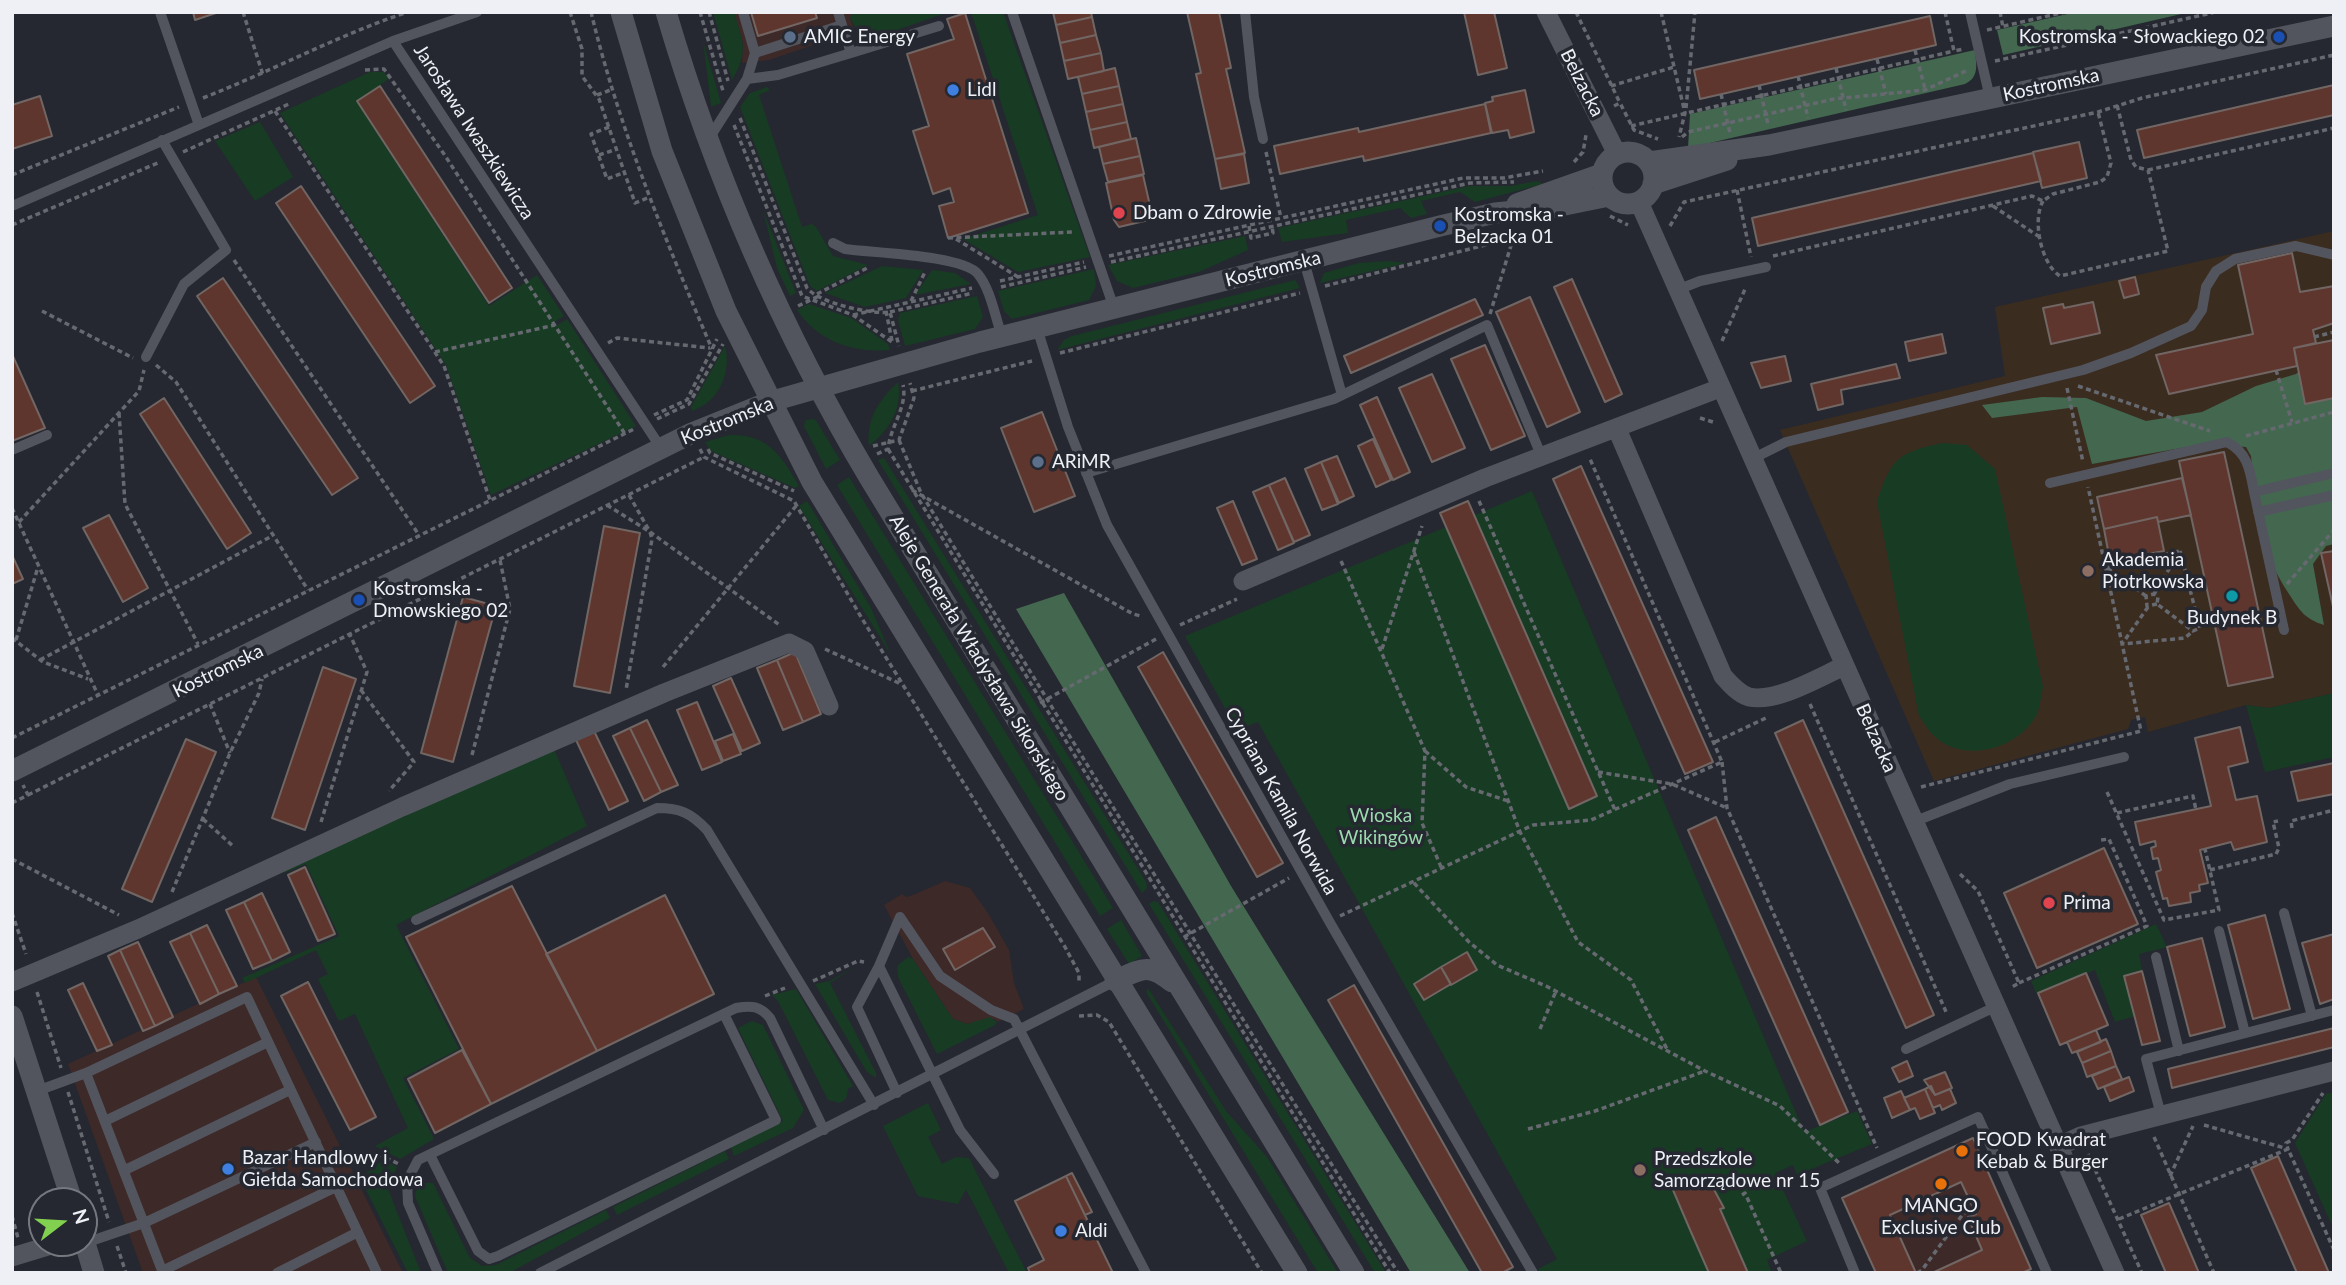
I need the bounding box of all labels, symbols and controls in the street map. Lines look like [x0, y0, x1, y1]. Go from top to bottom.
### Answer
place label: AMIC Energy [804, 26, 915, 48]
place label: Kostromska - Słowackiego 02 [2019, 26, 2265, 48]
marker: AMIC Energy [782, 29, 798, 45]
marker: Kostromska - Słowackiego 02 [2271, 29, 2287, 45]
street label: Jarosława Iwaszkiewicza [409, 40, 539, 224]
street label: Belzacka [1555, 45, 1609, 121]
street label: Kostromska [2001, 64, 2101, 106]
place label: Lidl [967, 79, 996, 101]
marker: Lidl [945, 82, 961, 98]
place label: Dbam o Zdrowie [1133, 202, 1272, 224]
place label: Kostromska - Belzacka 01 [1454, 204, 1564, 248]
marker: Dbam o Zdrowie [1111, 205, 1127, 221]
marker: Kostromska - Belzacka 01 [1432, 218, 1448, 234]
street label: Kostromska [1223, 246, 1323, 292]
street label: Kostromska [677, 392, 777, 450]
place label: ARiMR [1052, 451, 1111, 473]
marker: ARiMR [1030, 454, 1046, 470]
street label: Aleje Generała Władysława Sikorskiego [884, 511, 1074, 805]
place label: Akademia Piotrkowska [2102, 549, 2204, 593]
marker: Akademia Piotrkowska [2080, 563, 2096, 579]
place label: Kostromska - Dmowskiego 02 [373, 578, 508, 622]
marker: Budynek B [2224, 588, 2240, 604]
marker: Kostromska - Dmowskiego 02 [351, 592, 367, 608]
place label: Budynek B [2187, 607, 2277, 629]
street label: Kostromska [169, 639, 267, 703]
street label: Belzacka [1851, 700, 1901, 776]
street label: Cypriana Kamila Norwida [1220, 703, 1342, 899]
park label: Wioska Wikingów [1339, 805, 1423, 849]
place label: Prima [2063, 892, 2111, 914]
marker: Prima [2041, 895, 2057, 911]
place label: FOOD Kwadrat Kebab & Burger [1976, 1129, 2108, 1173]
marker: FOOD Kwadrat Kebab & Burger [1954, 1143, 1970, 1159]
place label: Bazar Handlowy i Giełda Samochodowa [242, 1147, 423, 1191]
place label: Przedszkole Samorządowe nr 15 [1654, 1148, 1820, 1192]
marker: Bazar Handlowy i Giełda Samochodowa [220, 1161, 236, 1177]
marker: Przedszkole Samorządowe nr 15 [1632, 1162, 1648, 1178]
marker: MANGO Exclusive Club [1933, 1176, 1949, 1192]
north arrow [28, 1187, 98, 1257]
place label: MANGO Exclusive Club [1881, 1195, 2001, 1239]
text: N [69, 1206, 95, 1227]
place label: Aldi [1075, 1220, 1108, 1242]
marker: Aldi [1053, 1223, 1069, 1239]

